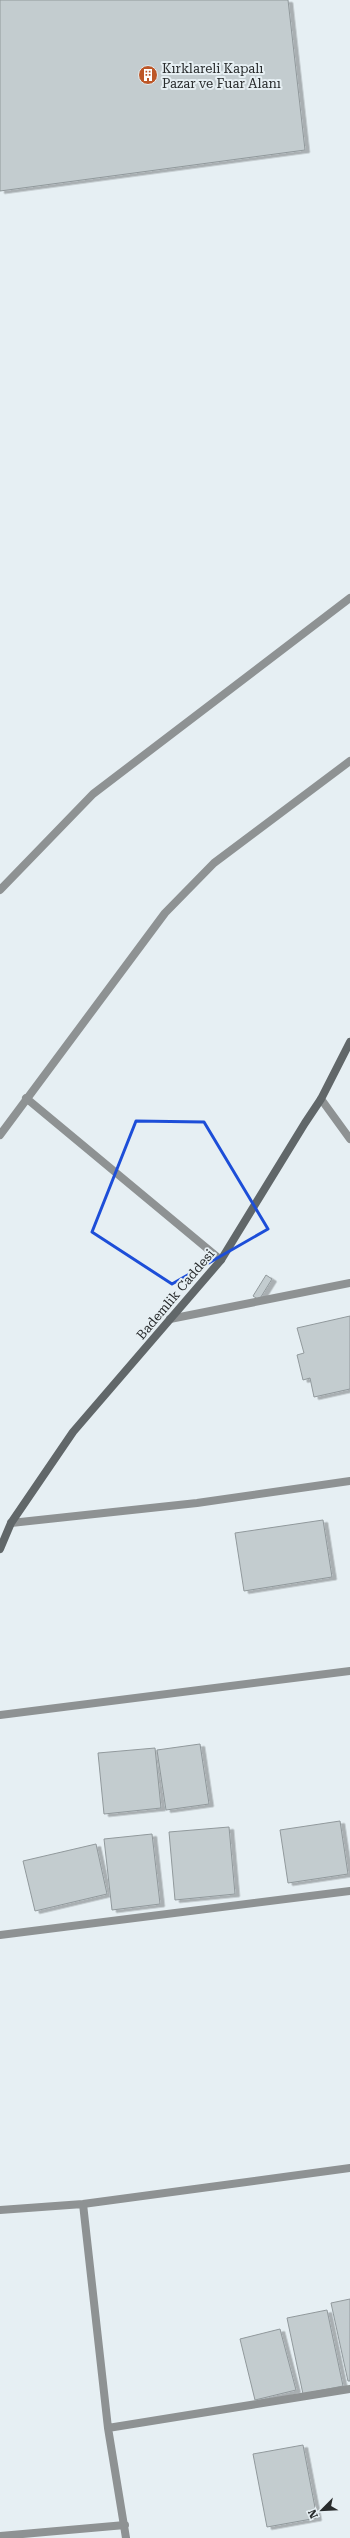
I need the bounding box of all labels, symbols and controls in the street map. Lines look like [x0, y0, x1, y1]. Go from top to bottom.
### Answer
place label: Kırklareli Kapalı Pazar ve Fuar Alanı [162, 61, 281, 91]
building icon: Kırklareli Kapalı Pazar ve Fuar Alanı [137, 64, 159, 86]
street label: Bademlik Caddesi [133, 1246, 217, 1342]
north arrow [302, 2490, 342, 2530]
text: N [305, 2507, 321, 2520]

